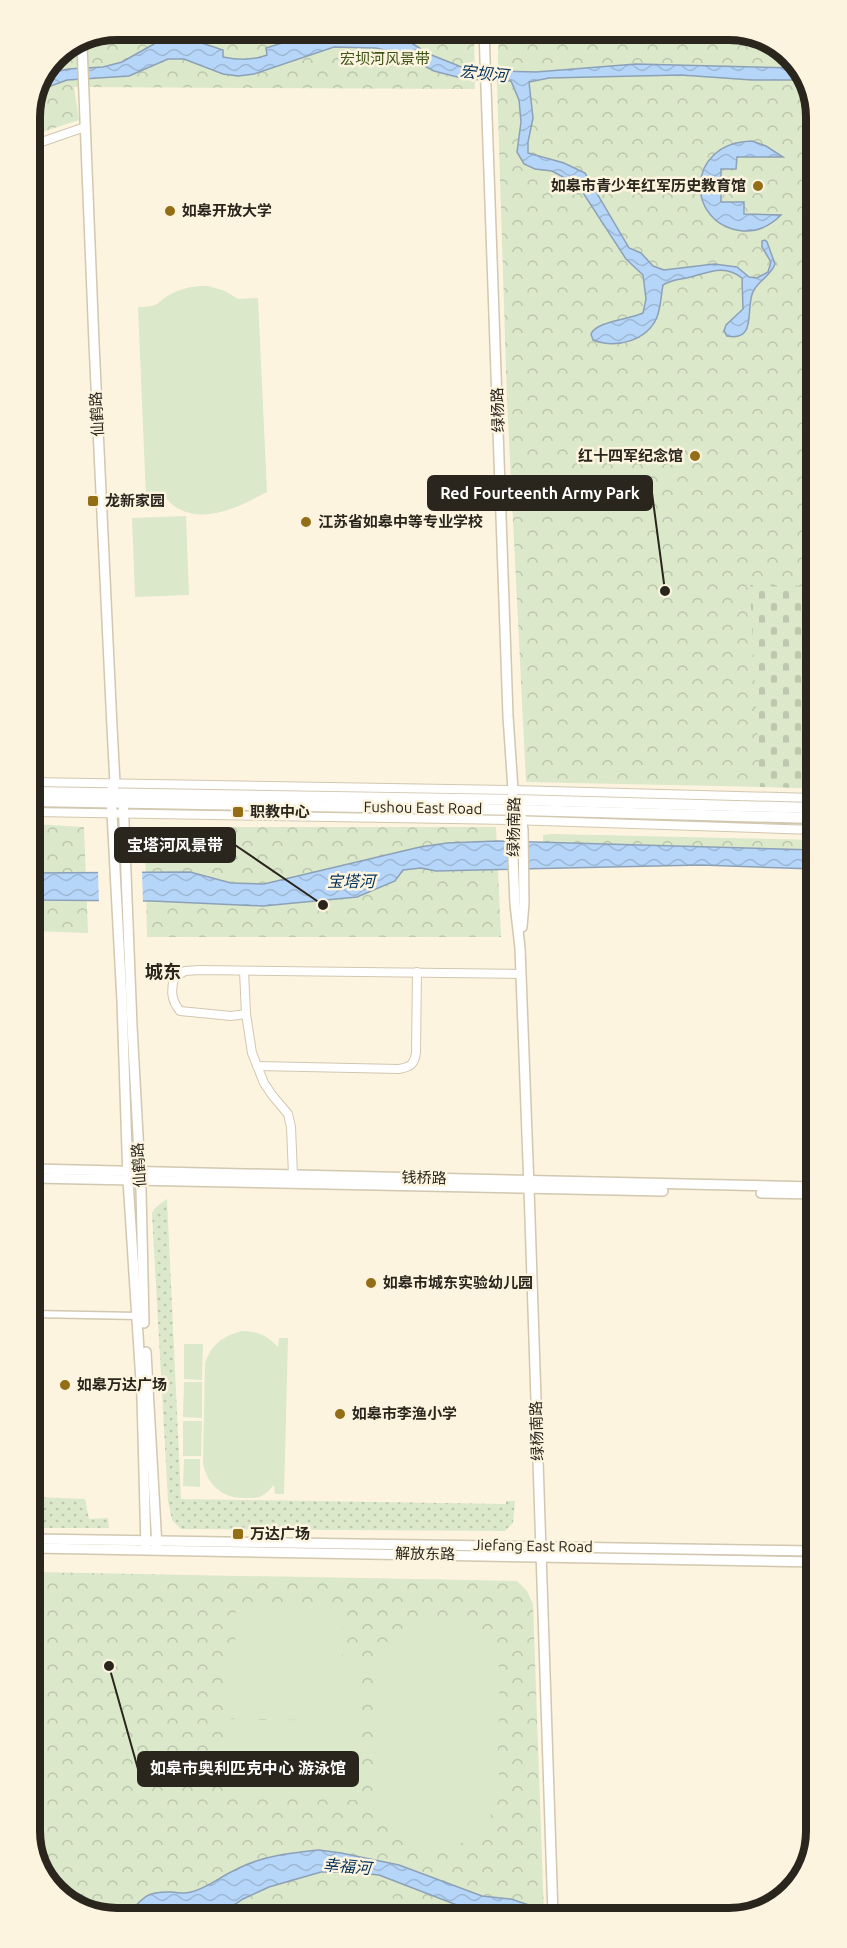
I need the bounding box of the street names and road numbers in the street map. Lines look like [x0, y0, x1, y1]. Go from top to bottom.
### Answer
street label: 绿杨路 [488, 387, 507, 433]
street label: 仙鹤路 [87, 391, 106, 437]
street label: 绿杨南路 [504, 797, 523, 857]
street label: Fushou East Road [364, 798, 482, 817]
street label: 仙鹤路 [128, 1142, 149, 1188]
street label: 钱桥路 [401, 1169, 447, 1186]
street label: 绿杨南路 [527, 1401, 546, 1461]
street label: Jiefang East Road [473, 1536, 593, 1555]
street label: 解放东路 [395, 1544, 455, 1563]

